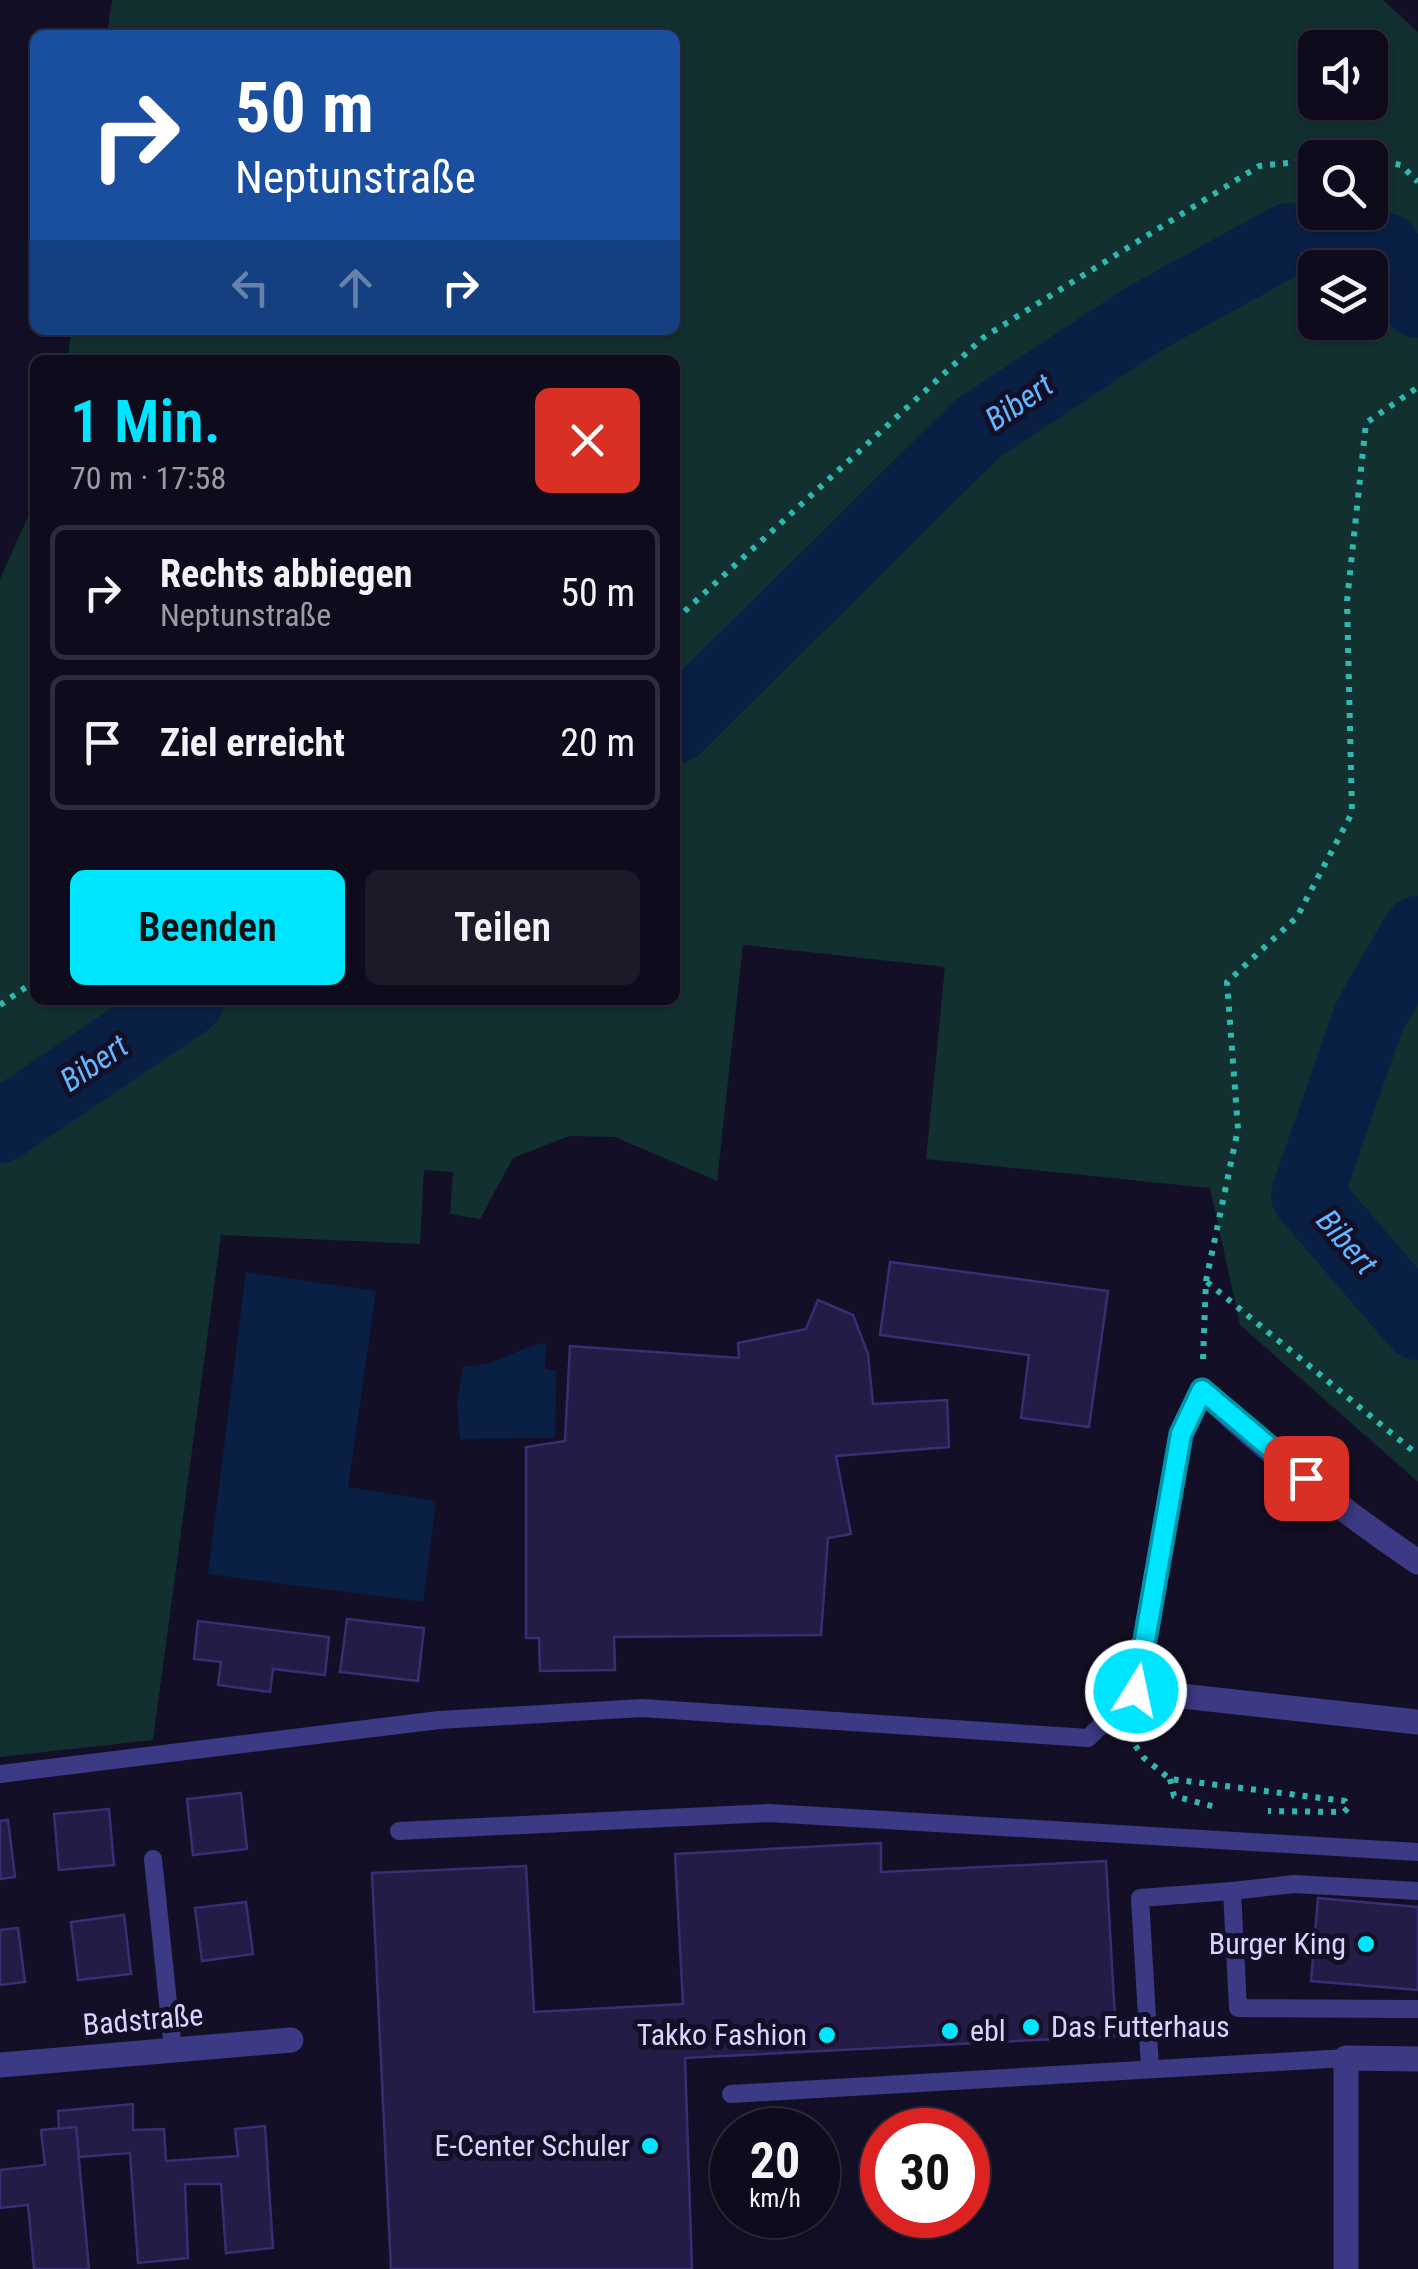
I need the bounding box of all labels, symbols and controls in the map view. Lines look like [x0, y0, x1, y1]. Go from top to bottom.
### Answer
map controls [1298, 30, 1388, 340]
button: sound [1298, 30, 1388, 120]
text: 50 m [235, 67, 374, 149]
icon: right [70, 70, 200, 200]
button: search [1298, 140, 1388, 230]
text: Neptunstraße [235, 151, 476, 204]
button: layers [1298, 250, 1388, 340]
icon: left [223, 260, 278, 315]
icon: ahead [328, 260, 383, 315]
icon: right [433, 260, 488, 315]
water label: Bibert [978, 365, 1061, 438]
text: 1 Min. [70, 386, 221, 457]
button: close [535, 388, 640, 493]
text: 70 m · 17:58 [70, 459, 226, 497]
text: Rechts abbiegen [160, 552, 412, 596]
icon: right [75, 565, 130, 620]
text: 50 m [560, 571, 635, 615]
text: Neptunstraße [160, 596, 331, 634]
icon: arrive [75, 715, 130, 770]
text: Ziel erreicht [160, 721, 345, 765]
text: 20 m [560, 721, 635, 765]
button: Beenden [70, 870, 345, 985]
button: Teilen [365, 870, 640, 985]
water label: Bibert [53, 1026, 136, 1099]
water label: Bibert [1309, 1202, 1386, 1283]
pin [1264, 1436, 1349, 1521]
icon: arrive [1279, 1451, 1334, 1506]
position arrow [1084, 1639, 1188, 1743]
place label: Burger King [1209, 1926, 1346, 1961]
marker: Burger King [1355, 1933, 1377, 1955]
street label: Badstraße [81, 1997, 205, 2042]
place label: Das Futterhaus [1051, 2009, 1230, 2044]
place label: ebl [970, 2013, 1006, 2048]
marker: Das Futterhaus [1020, 2016, 1042, 2038]
place label: Takko Fashion [637, 2017, 807, 2052]
marker: ebl [939, 2020, 961, 2042]
marker: Takko Fashion [816, 2024, 838, 2046]
speed limit sign: 30 [860, 2108, 990, 2238]
place label: E-Center Schuler [435, 2128, 630, 2163]
text: 20 [750, 2132, 800, 2190]
marker: E-Center Schuler [639, 2135, 661, 2157]
text: km/h [749, 2184, 801, 2213]

